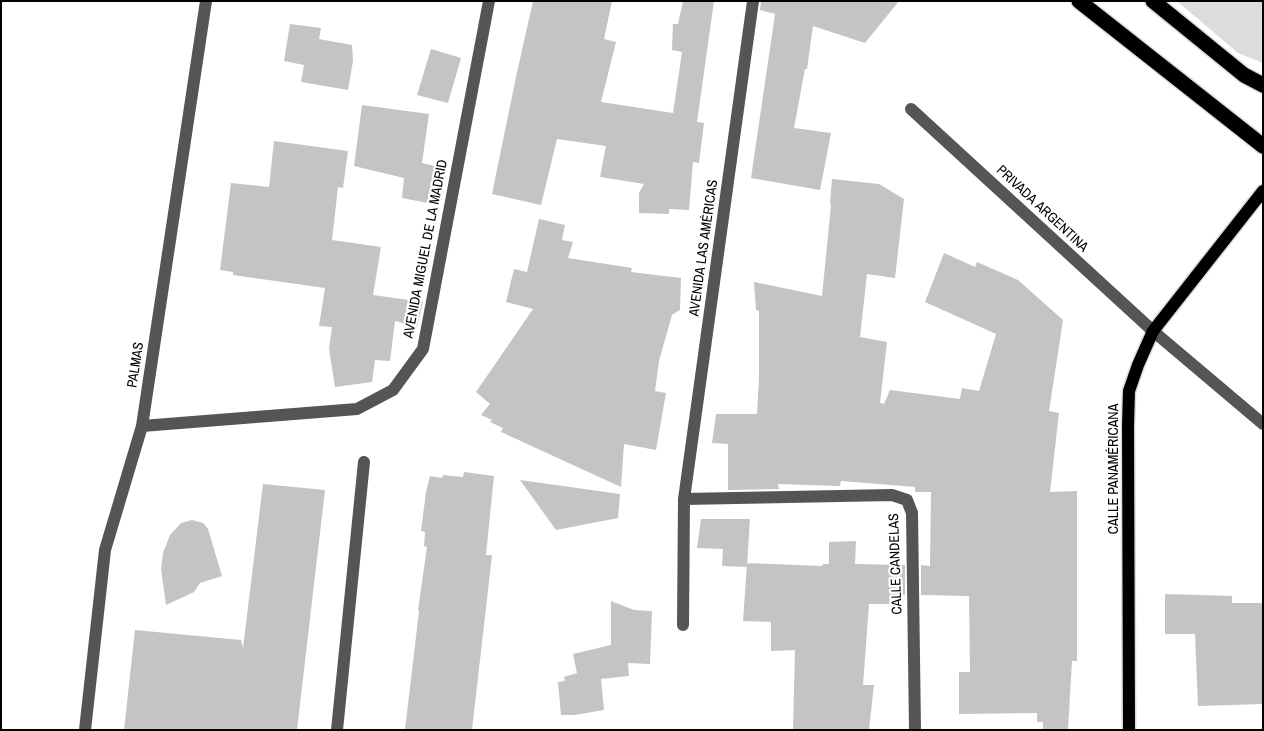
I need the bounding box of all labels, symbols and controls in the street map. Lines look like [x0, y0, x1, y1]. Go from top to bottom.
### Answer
street label: AVENIDA MIGUEL DE LA MADRID [400, 158, 452, 340]
street label: PRIVADA ARGENTINA [992, 162, 1092, 256]
street label: AVENIDA LAS AMÉRICAS [686, 179, 722, 317]
street label: PALMAS [124, 341, 148, 389]
street label: CALLE PANAMÉRICANA [1106, 404, 1122, 534]
street label: CALLE CANDELAS [886, 513, 906, 615]

